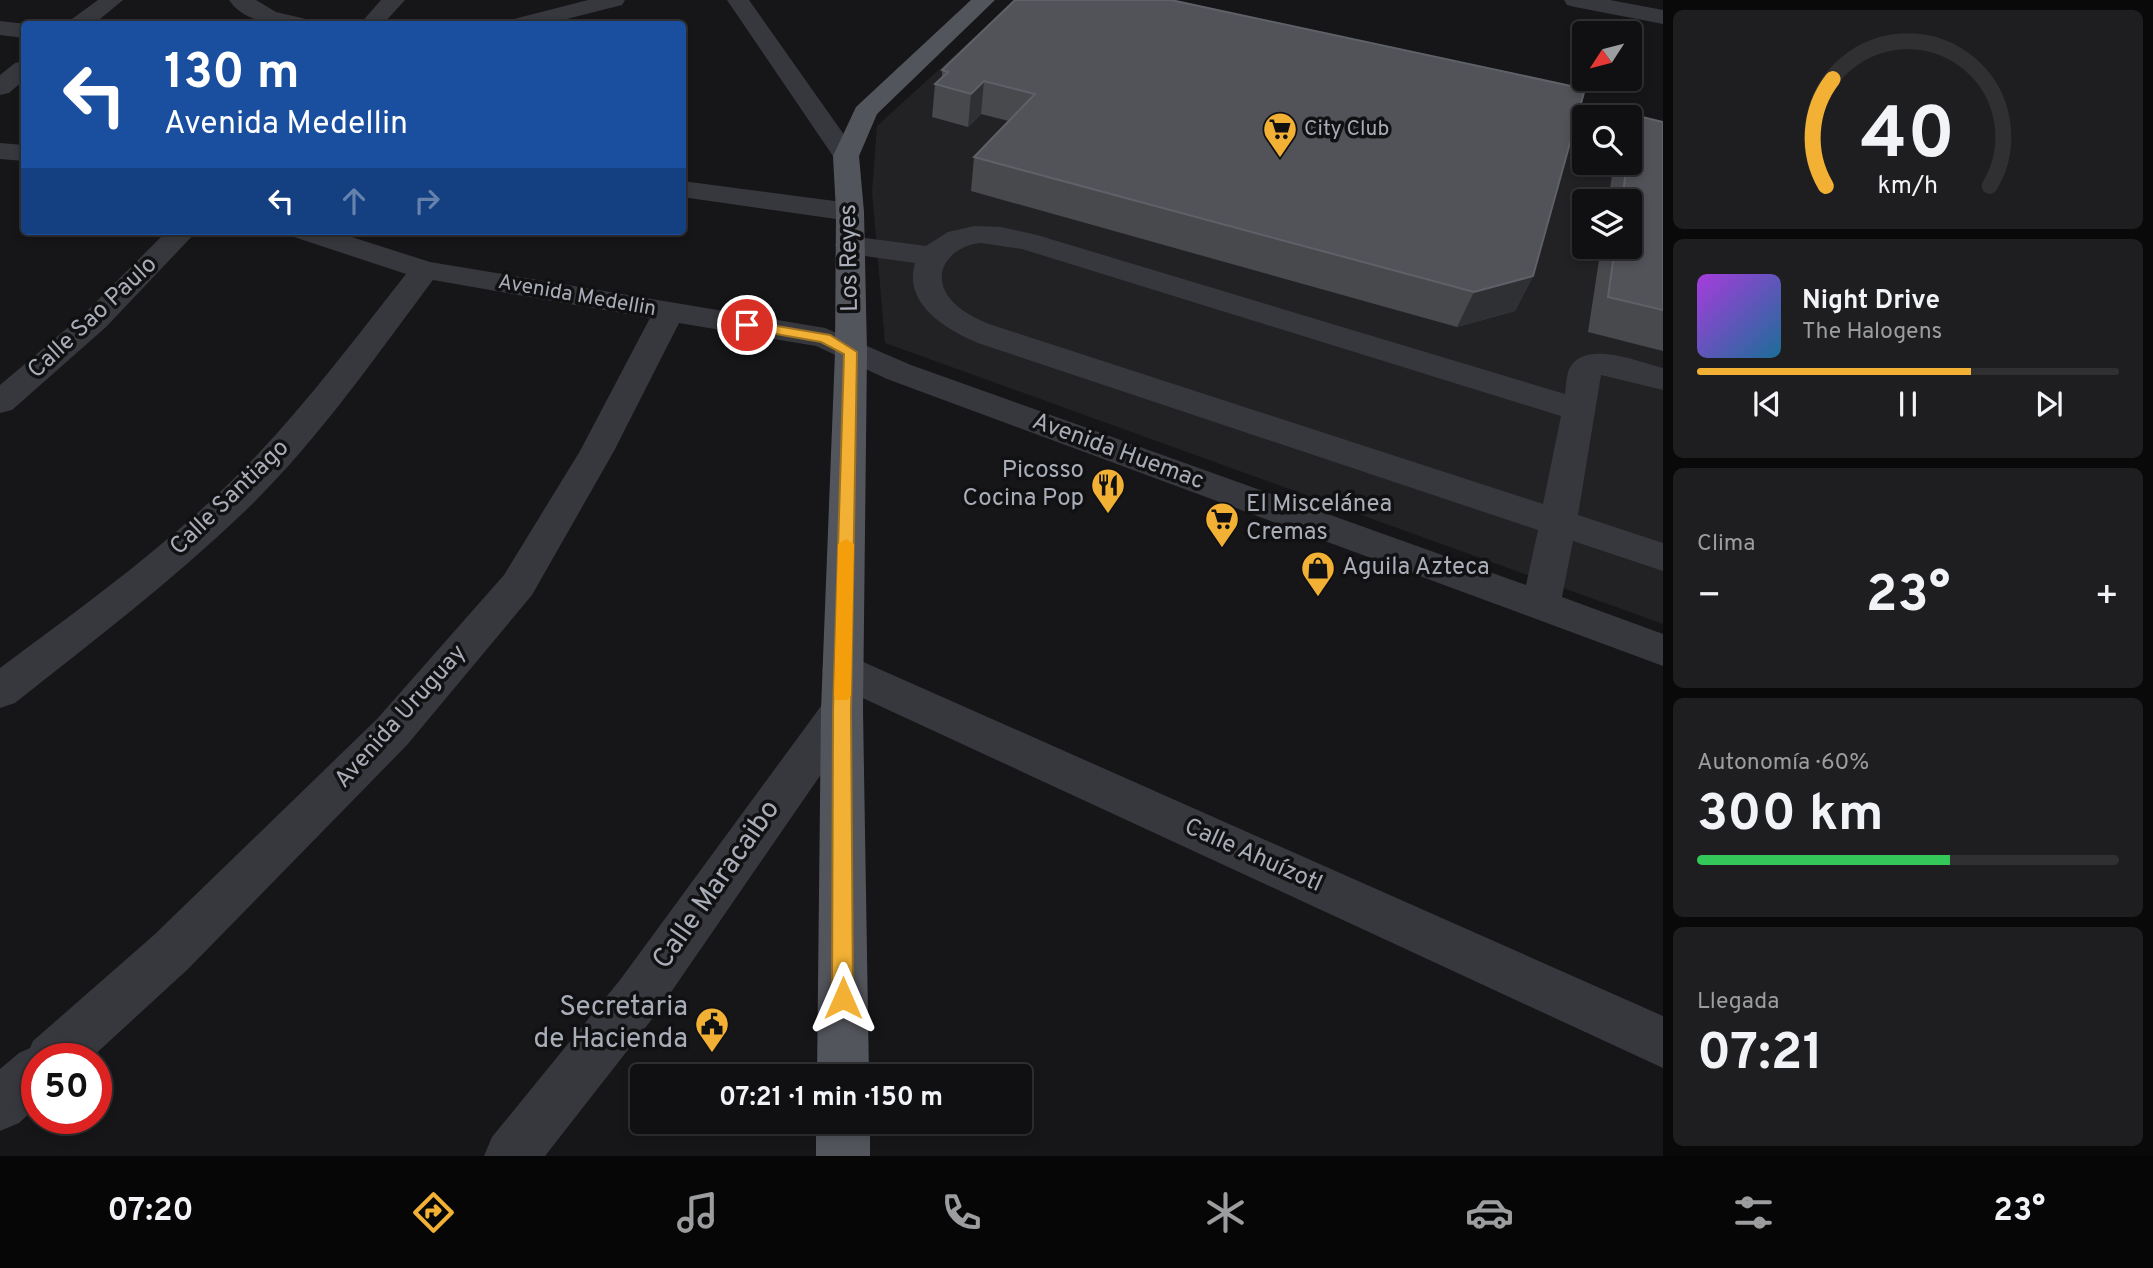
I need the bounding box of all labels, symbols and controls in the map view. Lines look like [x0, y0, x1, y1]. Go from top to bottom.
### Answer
north arrow [1572, 21, 1642, 91]
map controls [1572, 21, 1642, 259]
text: 130 m [164, 44, 300, 106]
icon: left [49, 49, 140, 140]
text: 40 [1861, 92, 1955, 184]
text: Avenida Medellin [164, 105, 408, 145]
button: search [1572, 105, 1642, 175]
supermarket icon: City Club [1261, 110, 1299, 159]
place label: City Club [1304, 116, 1389, 143]
text: km/h [1878, 170, 1938, 202]
icon: left [262, 182, 300, 220]
icon: ahead [335, 182, 373, 220]
icon: right [408, 182, 446, 220]
button: layers [1572, 189, 1642, 259]
street label: Los Reyes [834, 204, 866, 312]
street label: Calle Sao Paulo [22, 250, 164, 386]
street label: Avenida Medellin [496, 269, 658, 323]
text: Night Drive [1802, 285, 1940, 318]
pin [717, 295, 777, 355]
icon: arrive [728, 306, 766, 344]
text: The Halogens [1802, 318, 1942, 347]
icon: previous [1748, 385, 1786, 423]
icon: pause [1889, 385, 1927, 423]
icon: next [2030, 385, 2068, 423]
street label: Avenida Huemac [1028, 407, 1208, 497]
street label: Calle Santiago [164, 434, 296, 562]
place label: Picosso Cocina Pop [963, 456, 1084, 514]
restaurant icon: Picosso Cocina Pop [1089, 466, 1127, 515]
place label: El Miscelánea Cremas [1246, 490, 1392, 548]
supermarket icon: El Miscelánea Cremas [1203, 500, 1241, 549]
text: Clima [1697, 530, 1755, 559]
shop icon: Aguila Azteca [1299, 549, 1337, 598]
place label: Aguila Azteca [1342, 553, 1490, 583]
text: 23° [1866, 564, 1950, 630]
text: − [1697, 573, 1722, 622]
text: + [2094, 573, 2119, 622]
street label: Avenida Uruguay [329, 639, 473, 795]
text: Autonomía · 60% [1697, 749, 1869, 778]
text: 300 km [1697, 783, 1884, 849]
street label: Calle Maracaibo [645, 793, 789, 977]
street label: Calle Ahuízotl [1179, 812, 1327, 900]
position arrow [806, 961, 880, 1035]
text: Llegada [1697, 988, 1779, 1017]
place label: Secretaria de Hacienda [534, 990, 688, 1058]
public building icon: Secretaria de Hacienda [693, 1005, 731, 1054]
text: 07:21 [1697, 1022, 1823, 1088]
speed limit sign: 50 [21, 1043, 112, 1134]
text: 07:21 · 1 min · 150 m [719, 1082, 943, 1115]
icon: directions [409, 1188, 458, 1237]
icon: music [673, 1188, 722, 1237]
icon: phone [937, 1188, 986, 1237]
icon: climate [1201, 1188, 1250, 1237]
icon: car [1465, 1188, 1514, 1237]
icon: filters [1729, 1188, 1778, 1237]
text: 07:20 [108, 1192, 194, 1232]
text: 23° [1993, 1192, 2045, 1232]

